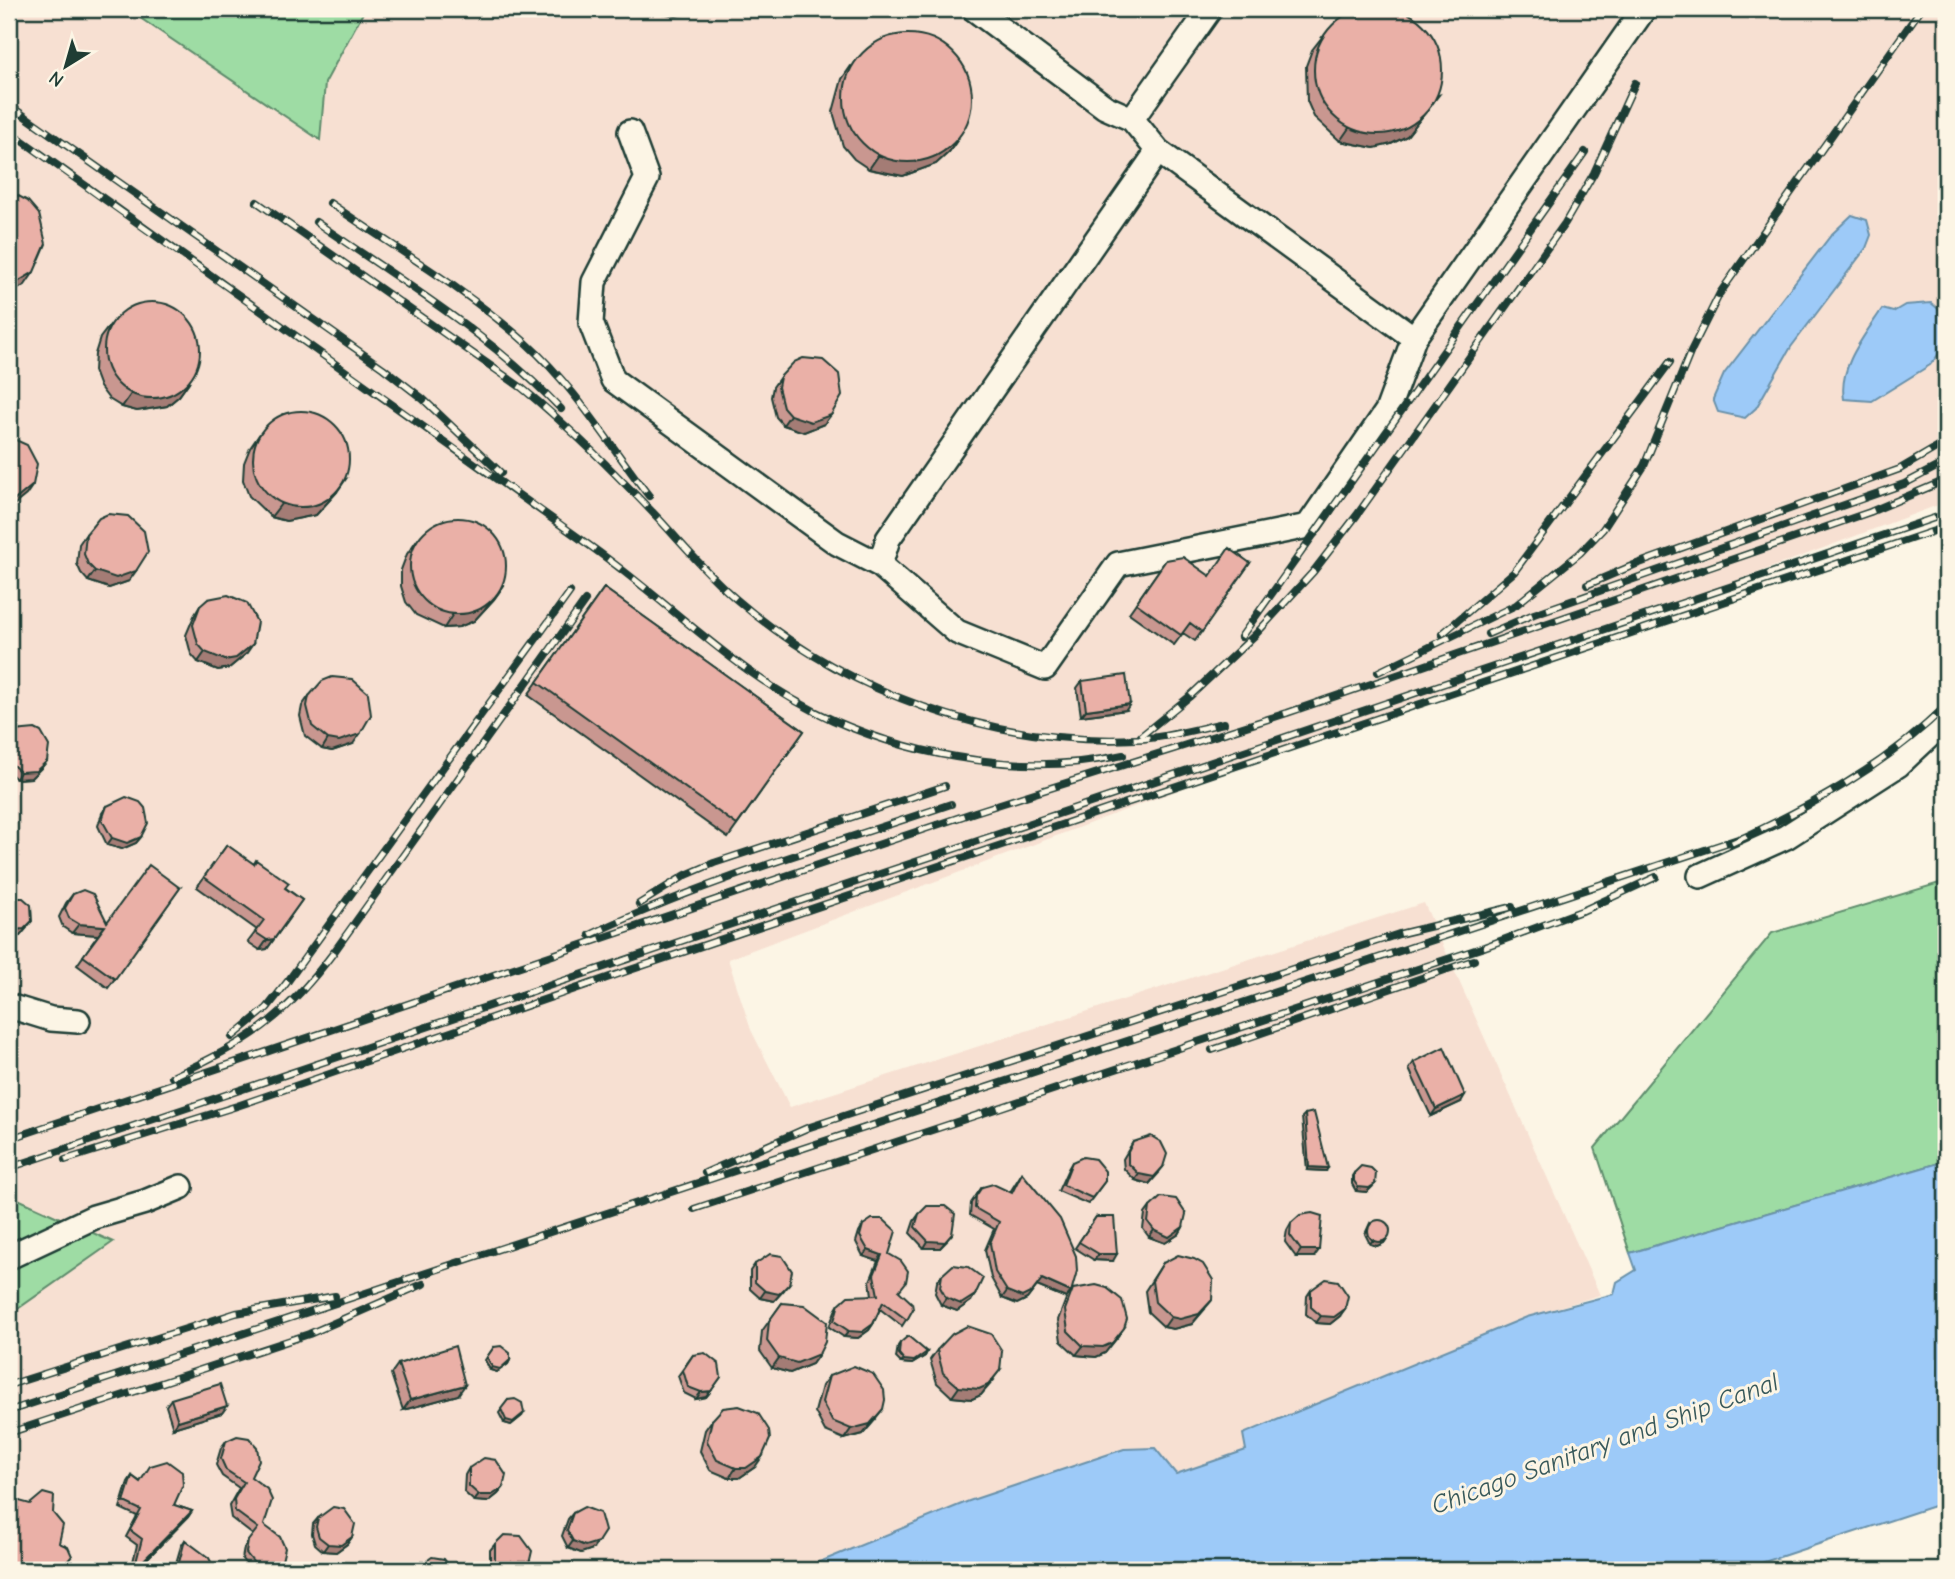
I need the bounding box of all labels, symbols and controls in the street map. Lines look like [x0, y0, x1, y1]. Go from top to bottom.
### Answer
north arrow [32, 32, 102, 102]
text: N [45, 66, 68, 91]
water label: Chicago Sanitary and Ship Canal [1427, 1367, 1783, 1521]

